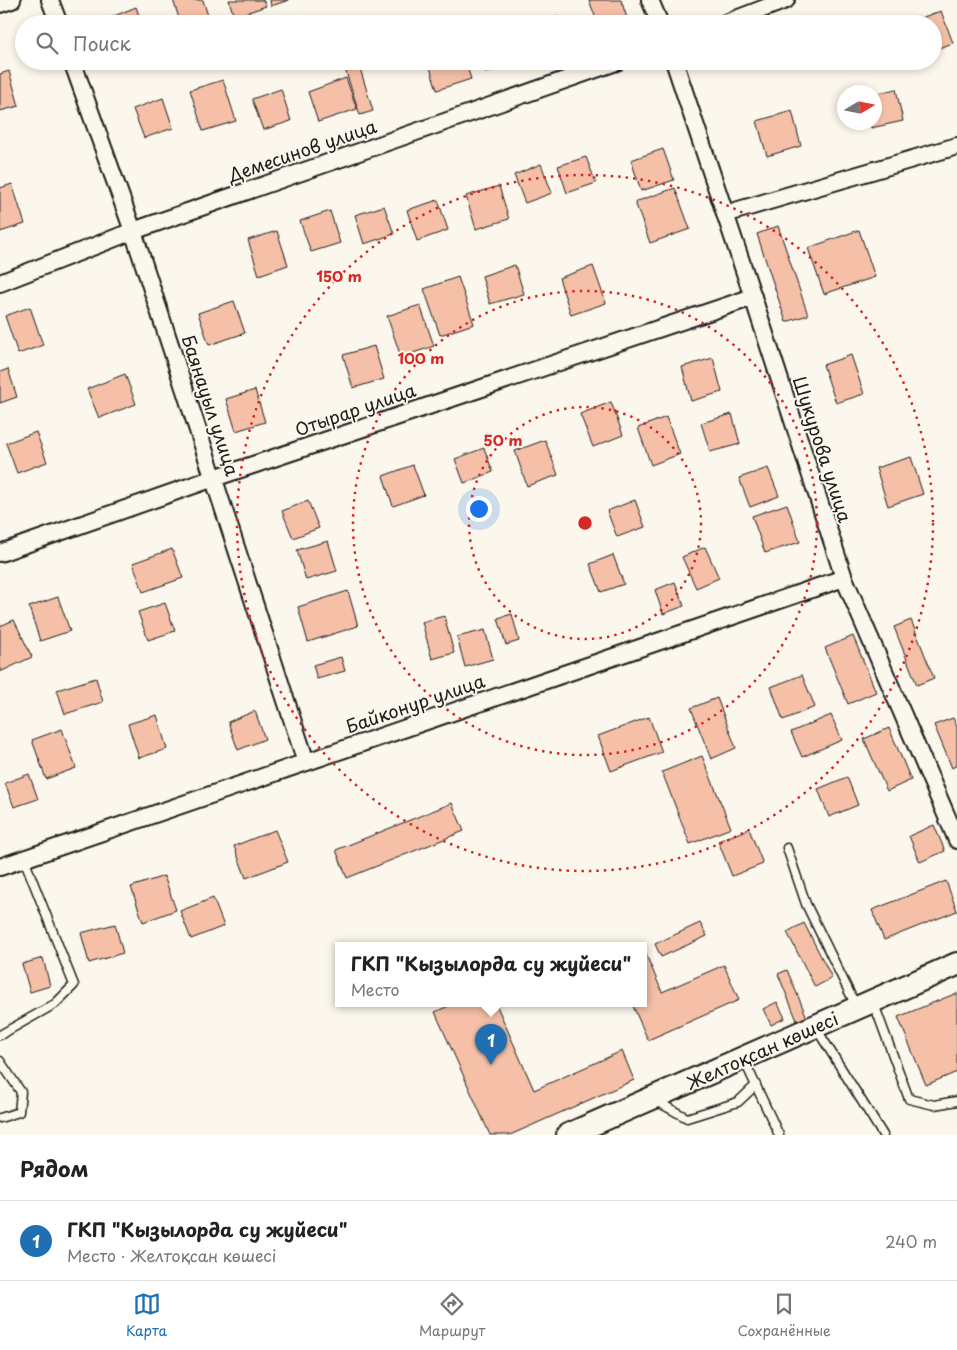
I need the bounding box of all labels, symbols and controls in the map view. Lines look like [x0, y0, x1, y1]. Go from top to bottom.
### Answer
search box [15, 15, 942, 70]
icon: search [33, 29, 61, 57]
text: Поиск [73, 29, 131, 57]
north arrow [837, 85, 882, 130]
street label: Демесинов улица [223, 112, 381, 188]
text: 150 m [316, 264, 362, 287]
street label: Баянауыл улица [175, 331, 247, 480]
text: 100 m [398, 346, 444, 369]
street label: Шукурова улица [787, 372, 860, 526]
street label: Отырар улица [291, 375, 420, 442]
text: 50 m [484, 428, 522, 451]
your location [466, 496, 492, 522]
centre of rings [576, 514, 594, 532]
street label: Байконур улица [342, 666, 489, 739]
popup [335, 942, 647, 1007]
text: ГКП "Кызылорда су жуйеси" [351, 949, 631, 977]
text: Место [351, 977, 399, 1001]
street label: Желтоқсан көшесі [682, 1004, 842, 1096]
pin: 1 [475, 1024, 507, 1065]
text: Рядом [20, 1152, 88, 1184]
text: ГКП "Кызылорда су жуйеси" [67, 1215, 347, 1243]
text: 1 [32, 1229, 40, 1253]
text: 240 m [885, 1229, 937, 1253]
text: Место · Желтоқсан көшесі [67, 1243, 276, 1267]
tab: Карта [126, 1290, 167, 1341]
tab: Маршрут [419, 1290, 485, 1341]
tab: Сохранённые [737, 1290, 831, 1341]

